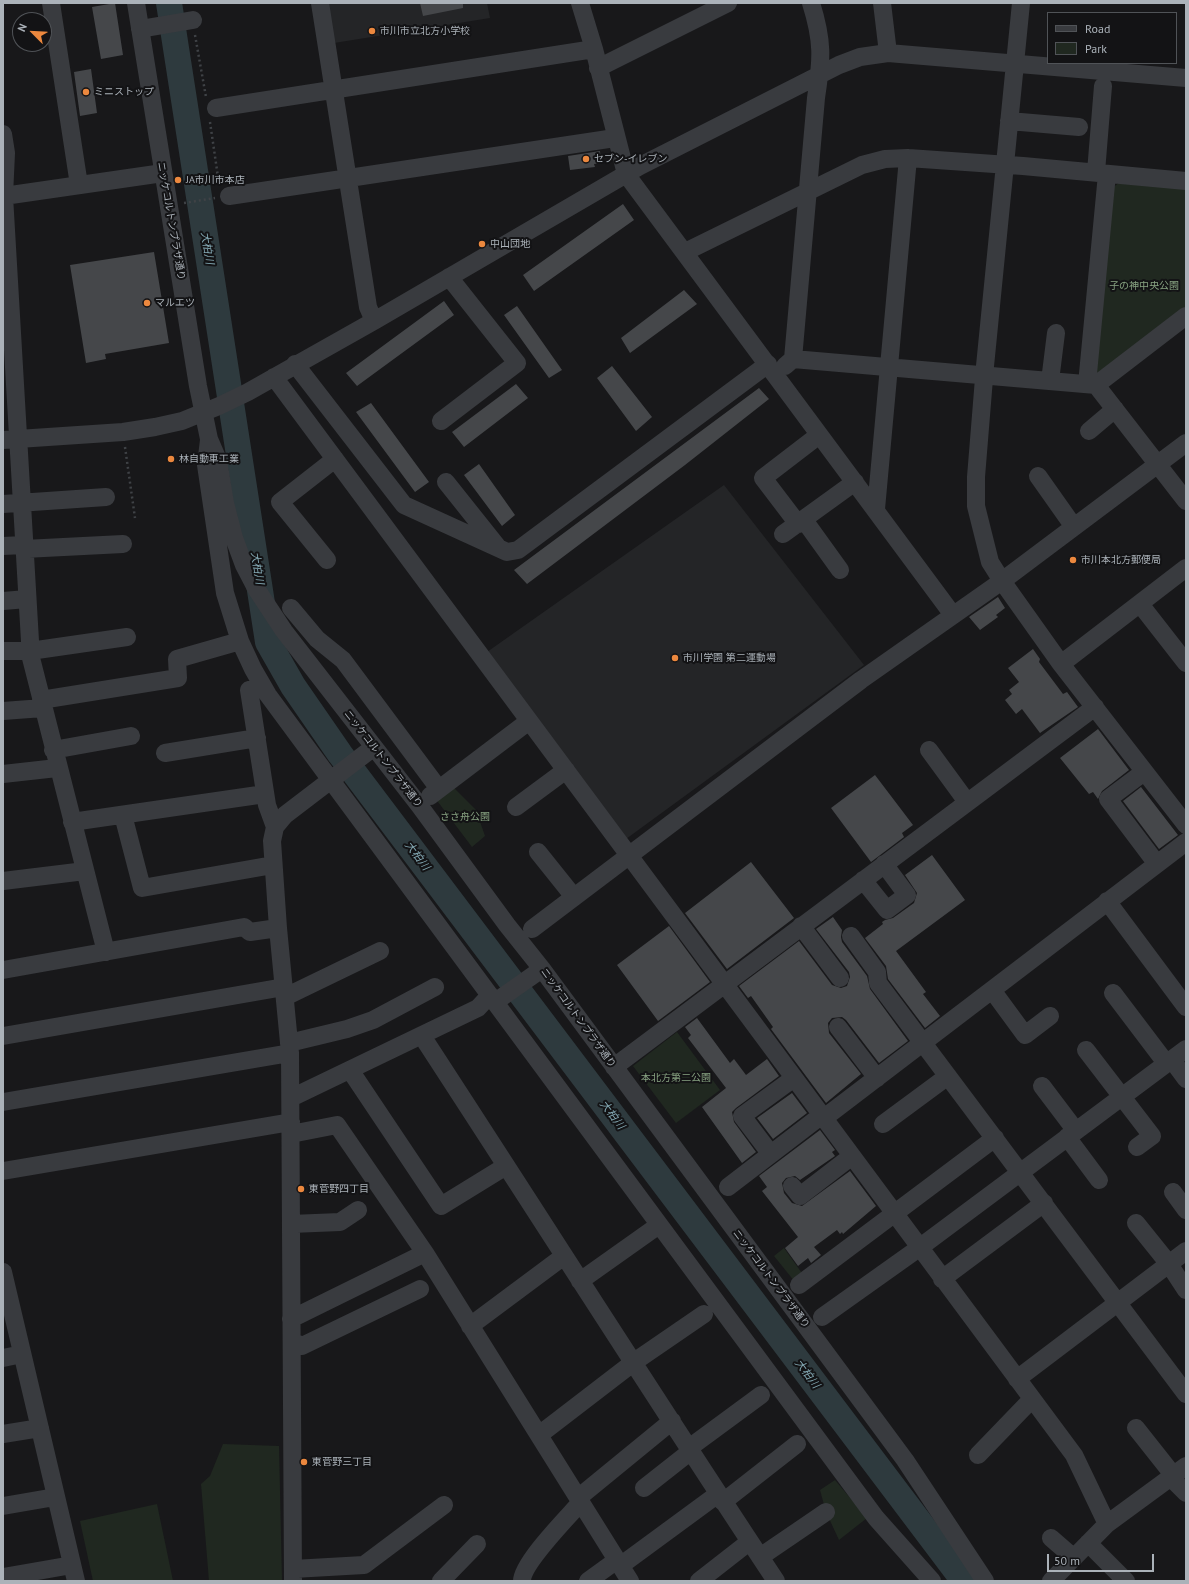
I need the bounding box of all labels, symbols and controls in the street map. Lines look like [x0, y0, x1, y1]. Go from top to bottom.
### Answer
north arrow [12, 12, 52, 52]
legend [1047, 12, 1177, 64]
text: N [14, 21, 30, 34]
text: Road [1085, 21, 1110, 36]
place label: 市川市立北方小学校 [380, 25, 470, 37]
marker: 市川市立北方小学校 [367, 26, 377, 36]
text: Park [1085, 41, 1107, 56]
place label: ミニストップ [94, 86, 154, 98]
marker: ミニストップ [81, 87, 91, 97]
place label: セブン-イレブン [594, 153, 668, 165]
marker: セブン-イレブン [581, 154, 591, 164]
street label: ニッケコルトンプラザ通り [155, 161, 187, 281]
place label: JA市川市本店 [186, 174, 245, 186]
marker: JA市川市本店 [173, 175, 183, 185]
water label: 大柏川 [198, 231, 216, 265]
place label: 中山団地 [490, 238, 530, 250]
marker: 中山団地 [477, 239, 487, 249]
park label: 子の神中央公園 [1109, 280, 1179, 292]
place label: マルエツ [155, 297, 195, 309]
marker: マルエツ [142, 298, 152, 308]
place label: 林自動車工業 [179, 453, 239, 465]
marker: 林自動車工業 [166, 454, 176, 464]
water label: 大柏川 [248, 551, 266, 585]
place label: 市川本北方郵便局 [1081, 554, 1161, 566]
marker: 市川本北方郵便局 [1068, 555, 1078, 565]
place label: 市川学園 第二運動場 [683, 652, 776, 664]
marker: 市川学園 第二運動場 [670, 653, 680, 663]
street label: ニッケコルトンプラザ通り [341, 708, 425, 810]
park label: ささ舟公園 [440, 811, 490, 823]
water label: 大柏川 [402, 839, 432, 873]
street label: ニッケコルトンプラザ通り [538, 966, 618, 1070]
park label: 本北方第二公園 [641, 1072, 711, 1084]
water label: 大柏川 [597, 1098, 627, 1132]
place label: 東菅野四丁目 [309, 1183, 369, 1195]
marker: 東菅野四丁目 [296, 1184, 306, 1194]
street label: ニッケコルトンプラザ通り [730, 1227, 812, 1331]
water label: 大柏川 [792, 1357, 822, 1391]
place label: 東菅野三丁目 [312, 1456, 372, 1468]
marker: 東菅野三丁目 [299, 1457, 309, 1467]
scale bar [1049, 1546, 1156, 1572]
text: 50 m [1054, 1553, 1080, 1568]

